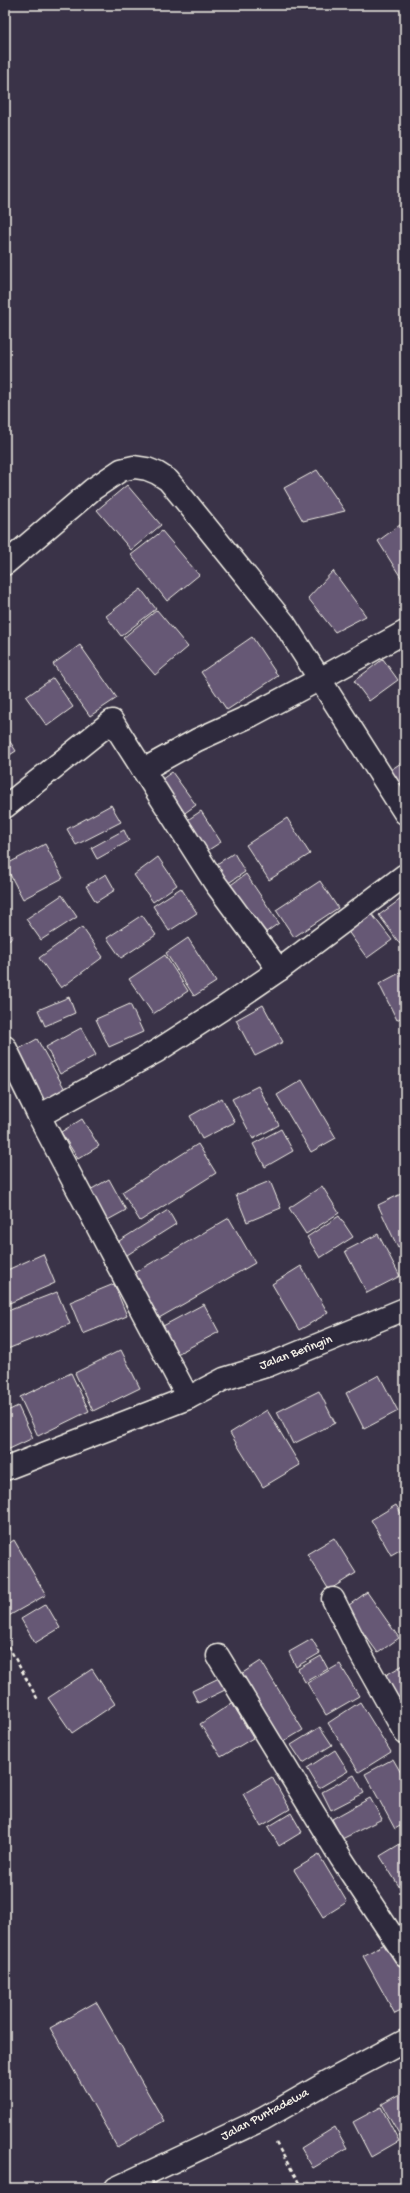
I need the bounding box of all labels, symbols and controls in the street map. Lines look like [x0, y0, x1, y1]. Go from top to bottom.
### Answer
street label: Jalan Beringin [257, 1332, 335, 1374]
street label: Jalan Puntadewa [219, 2085, 312, 2144]

